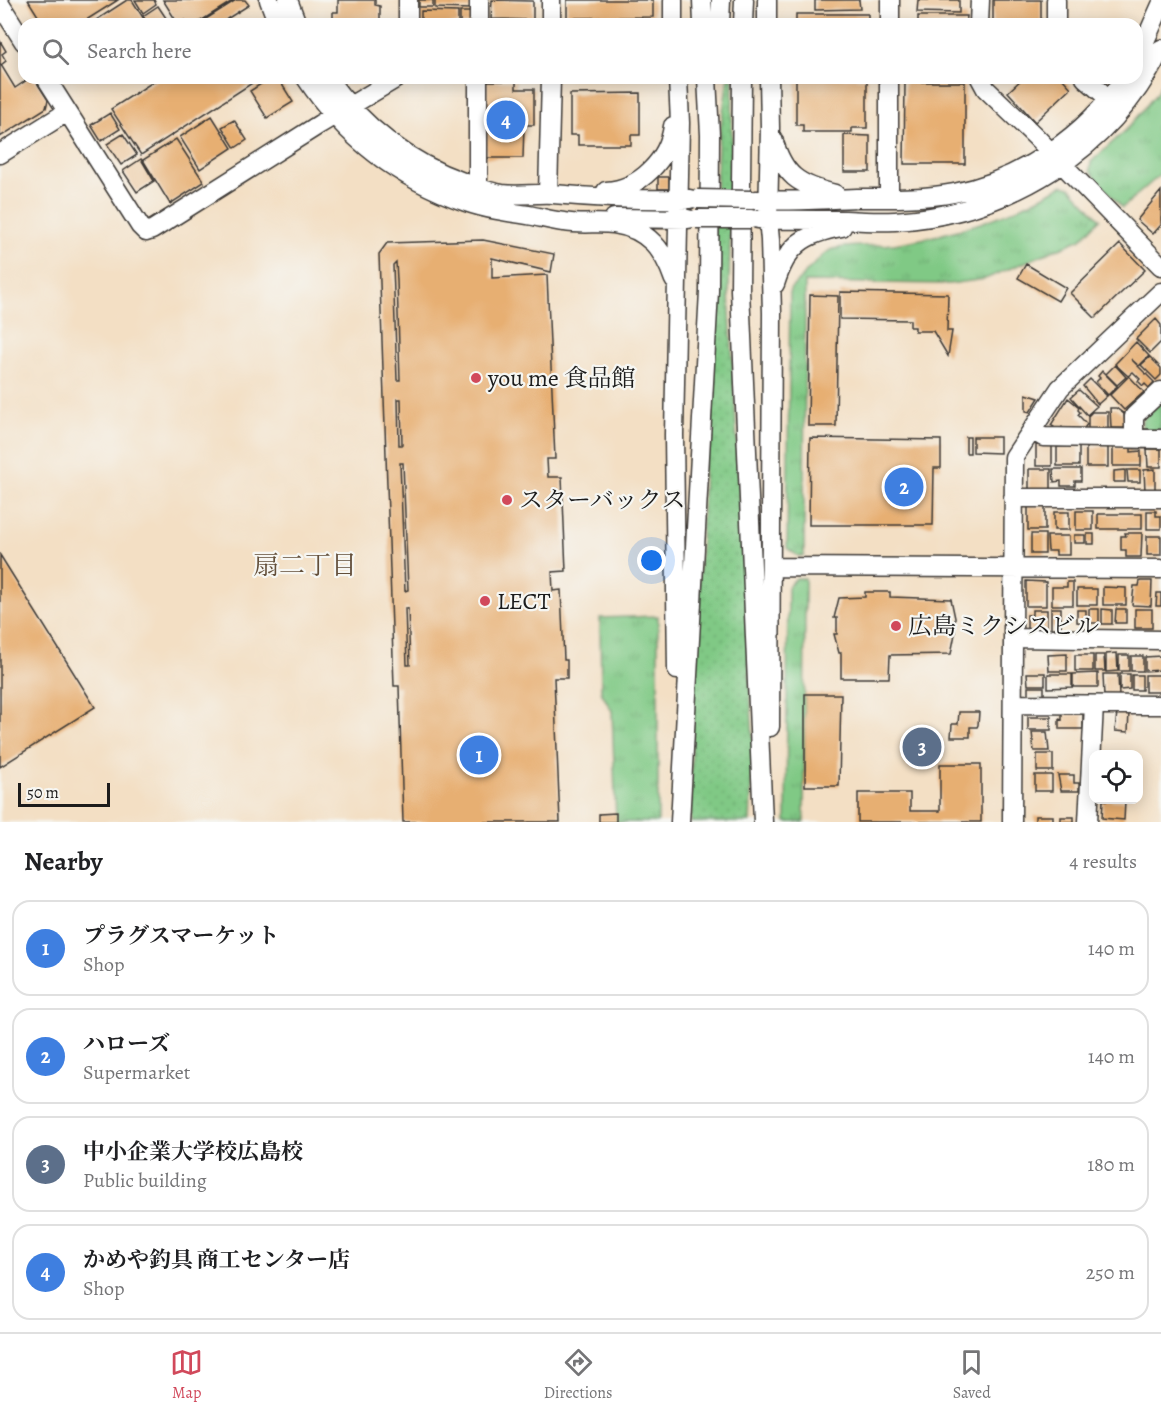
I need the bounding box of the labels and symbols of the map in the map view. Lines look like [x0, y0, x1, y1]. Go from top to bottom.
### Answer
pin: 4 [486, 98, 526, 142]
place label: you me 食品館 [487, 362, 635, 394]
marker: you me 食品館 [469, 371, 483, 385]
pin: 2 [884, 464, 924, 510]
place label: スターバックス [519, 484, 686, 516]
marker: スターバックス [500, 493, 514, 507]
your location [637, 546, 666, 575]
district label: 扇二丁目 [253, 548, 357, 583]
place label: LECT [497, 585, 551, 617]
marker: LECT [478, 594, 492, 608]
place label: 広島ミクシスビル [908, 610, 1099, 642]
marker: 広島ミクシスビル [889, 619, 903, 633]
pin: 3 [902, 724, 942, 770]
pin: 1 [460, 732, 498, 777]
scale bar [18, 780, 110, 808]

